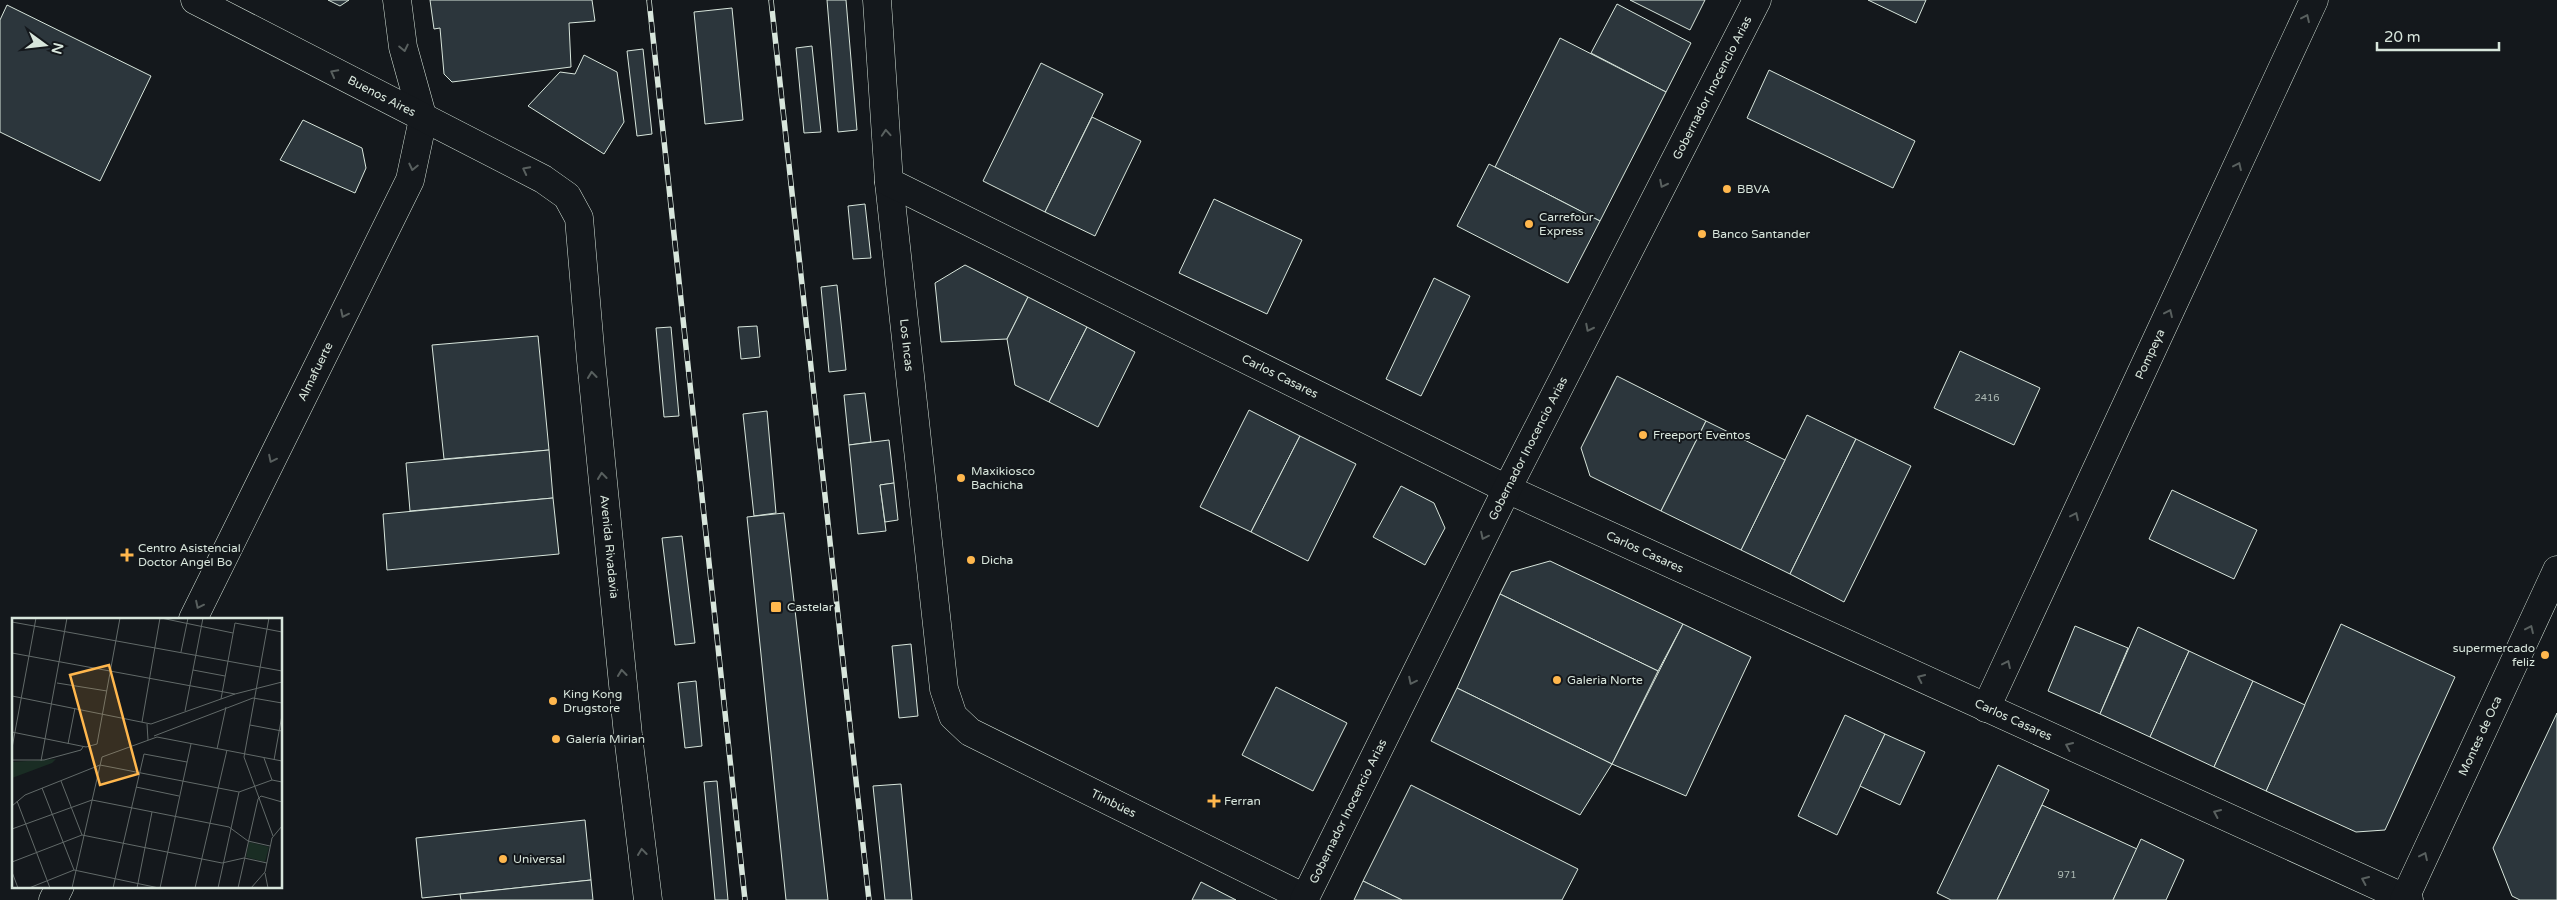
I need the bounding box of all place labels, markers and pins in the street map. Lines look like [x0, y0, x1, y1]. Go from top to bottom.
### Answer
place label: BBVA [1737, 182, 1770, 196]
marker: BBVA [1721, 183, 1733, 195]
place label: Carrefour Express [1539, 210, 1594, 238]
marker: Carrefour Express [1523, 218, 1535, 230]
place label: Banco Santander [1712, 227, 1810, 241]
marker: Banco Santander [1696, 228, 1708, 240]
place label: Freeport Eventos [1653, 428, 1751, 442]
marker: Freeport Eventos [1637, 429, 1649, 441]
place label: Maxikiosco Bachicha [971, 464, 1035, 492]
marker: Maxikiosco Bachicha [955, 472, 967, 484]
place label: Centro Asistencial Doctor Angel Bo [138, 541, 241, 569]
marker: Centro Asistencial Doctor Angel Bo [120, 548, 134, 562]
place label: Dicha [981, 553, 1013, 567]
marker: Dicha [965, 554, 977, 566]
marker: Castelar [769, 600, 783, 614]
place label: Castelar [787, 600, 834, 614]
place label: supermercado feliz [2453, 641, 2535, 669]
marker: supermercado feliz [2539, 649, 2551, 661]
place label: Galeria Norte [1567, 673, 1643, 687]
marker: Galeria Norte [1551, 674, 1563, 686]
place label: King Kong Drugstore [563, 687, 622, 715]
marker: King Kong Drugstore [547, 695, 559, 707]
place label: Galería Mirian [566, 732, 645, 746]
marker: Galería Mirian [550, 733, 562, 745]
place label: Ferran [1224, 794, 1261, 808]
marker: Ferran [1208, 795, 1220, 807]
place label: Universal [513, 852, 565, 866]
marker: Universal [497, 853, 509, 865]

